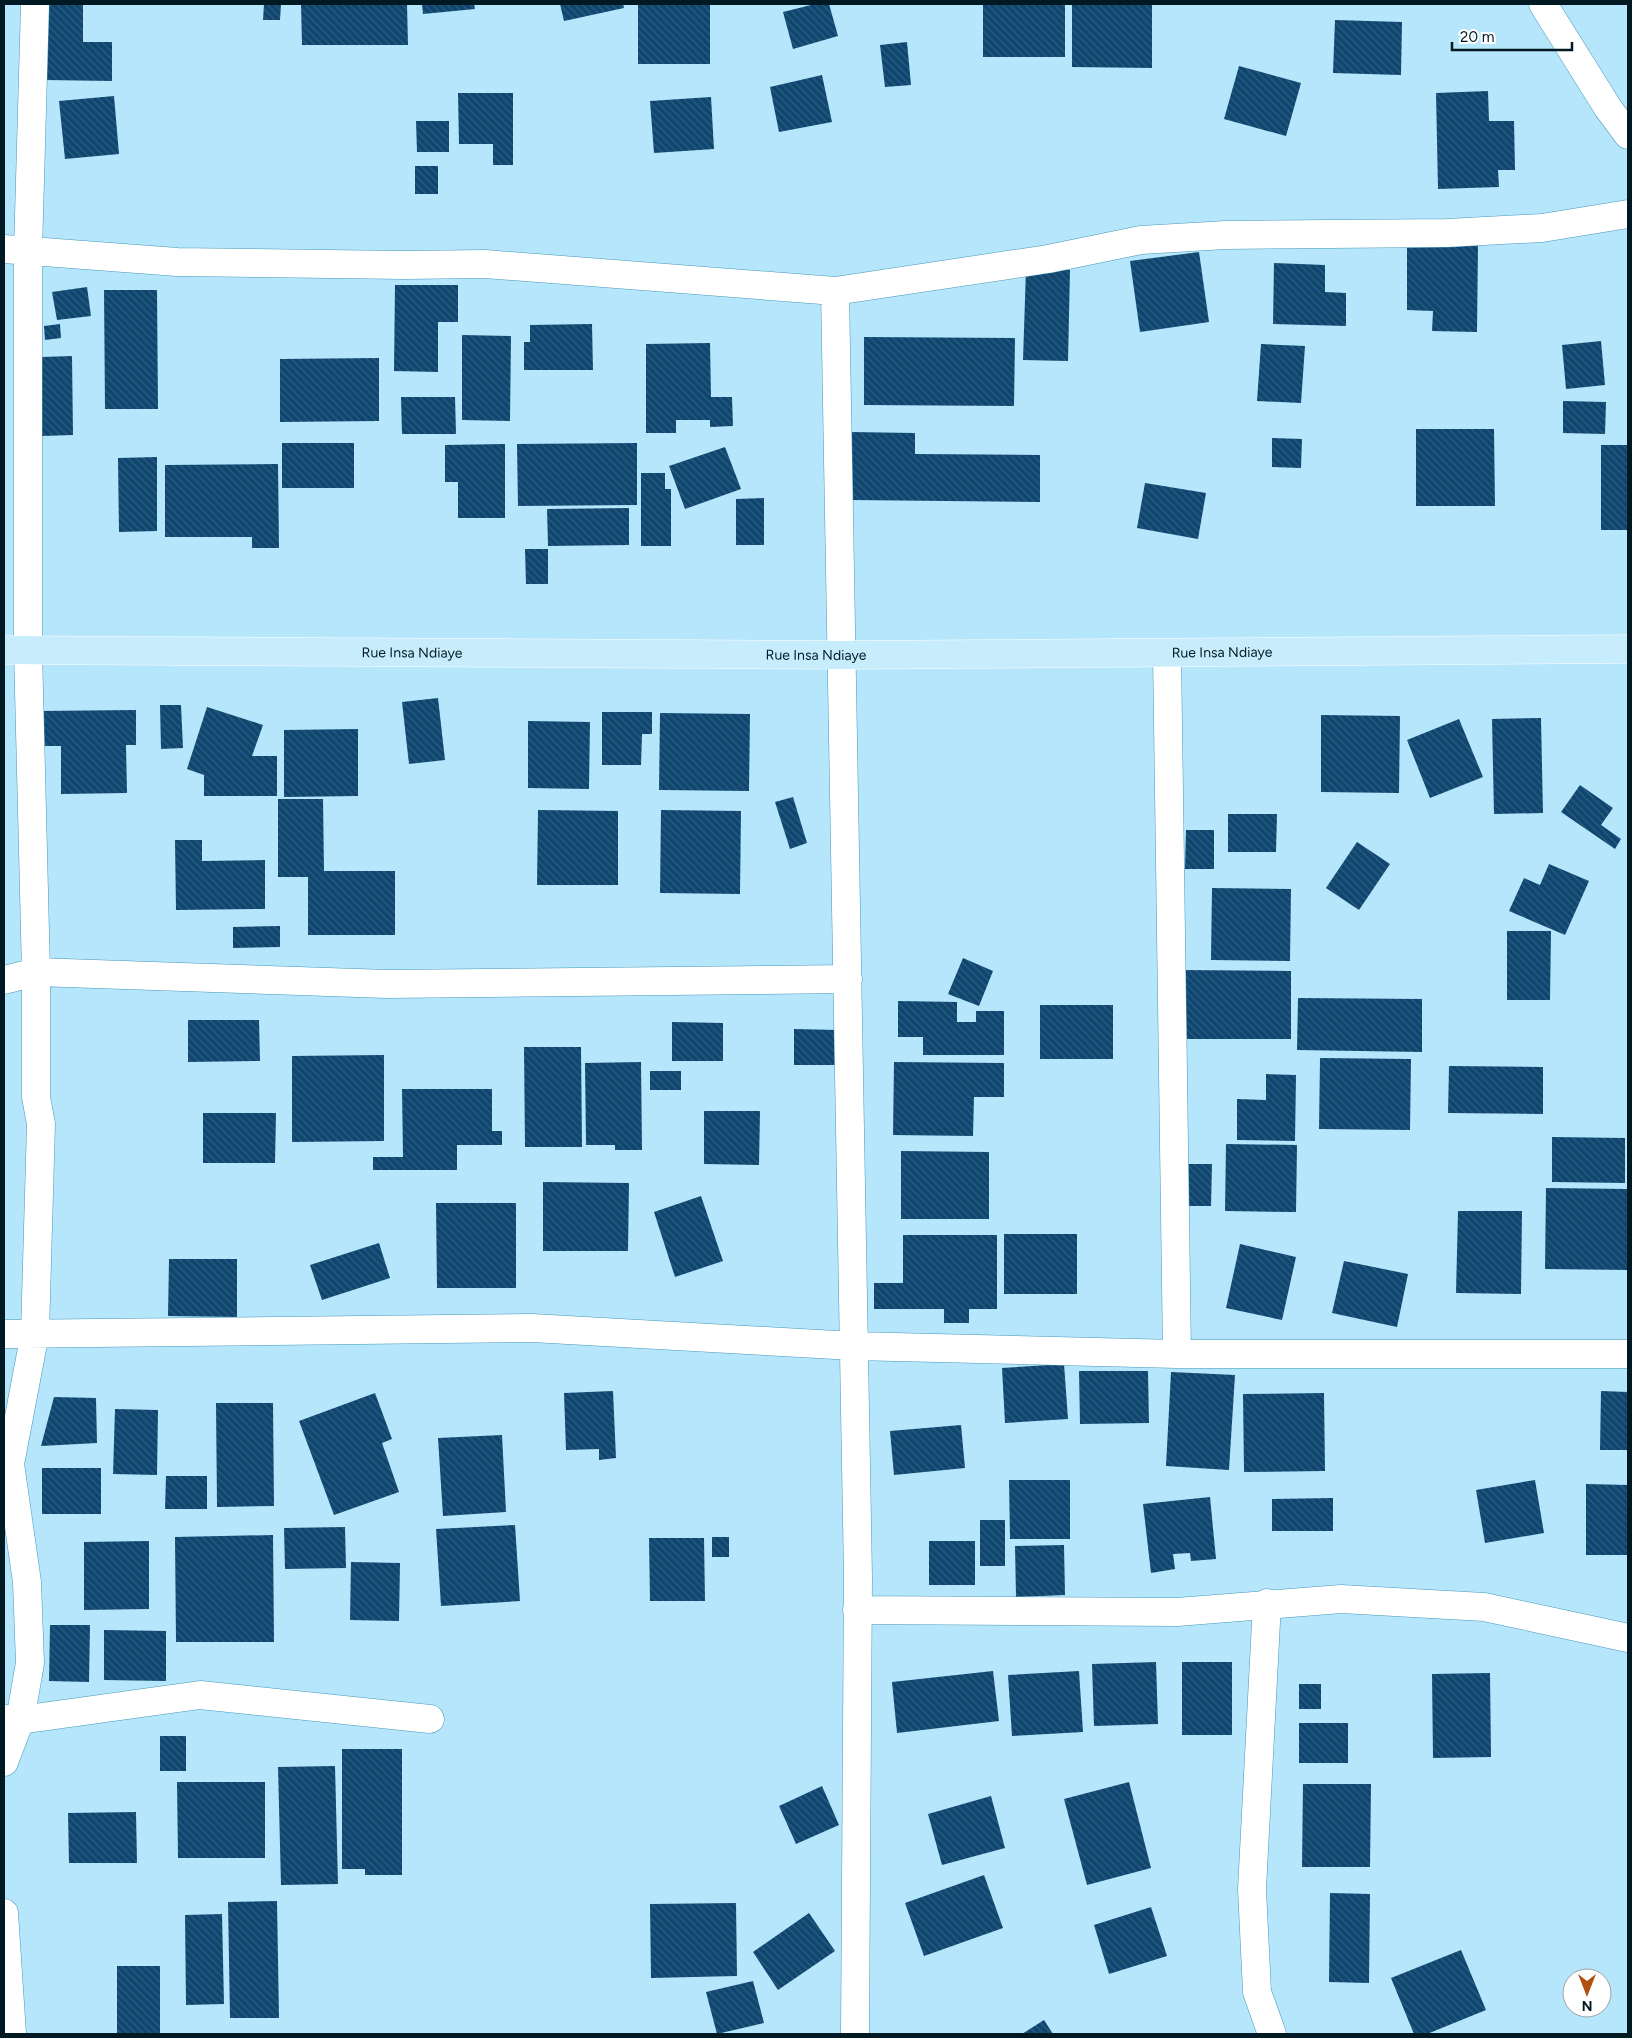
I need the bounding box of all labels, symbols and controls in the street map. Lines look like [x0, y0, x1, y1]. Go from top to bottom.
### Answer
scale bar [1452, 20, 1572, 52]
text: 20 m [1460, 28, 1494, 46]
street label: Rue Insa Ndiaye [362, 644, 463, 662]
street label: Rue Insa Ndiaye [1172, 644, 1273, 661]
street label: Rue Insa Ndiaye [766, 647, 867, 664]
north arrow [1562, 1968, 1612, 2018]
text: N [1582, 1997, 1592, 2014]

